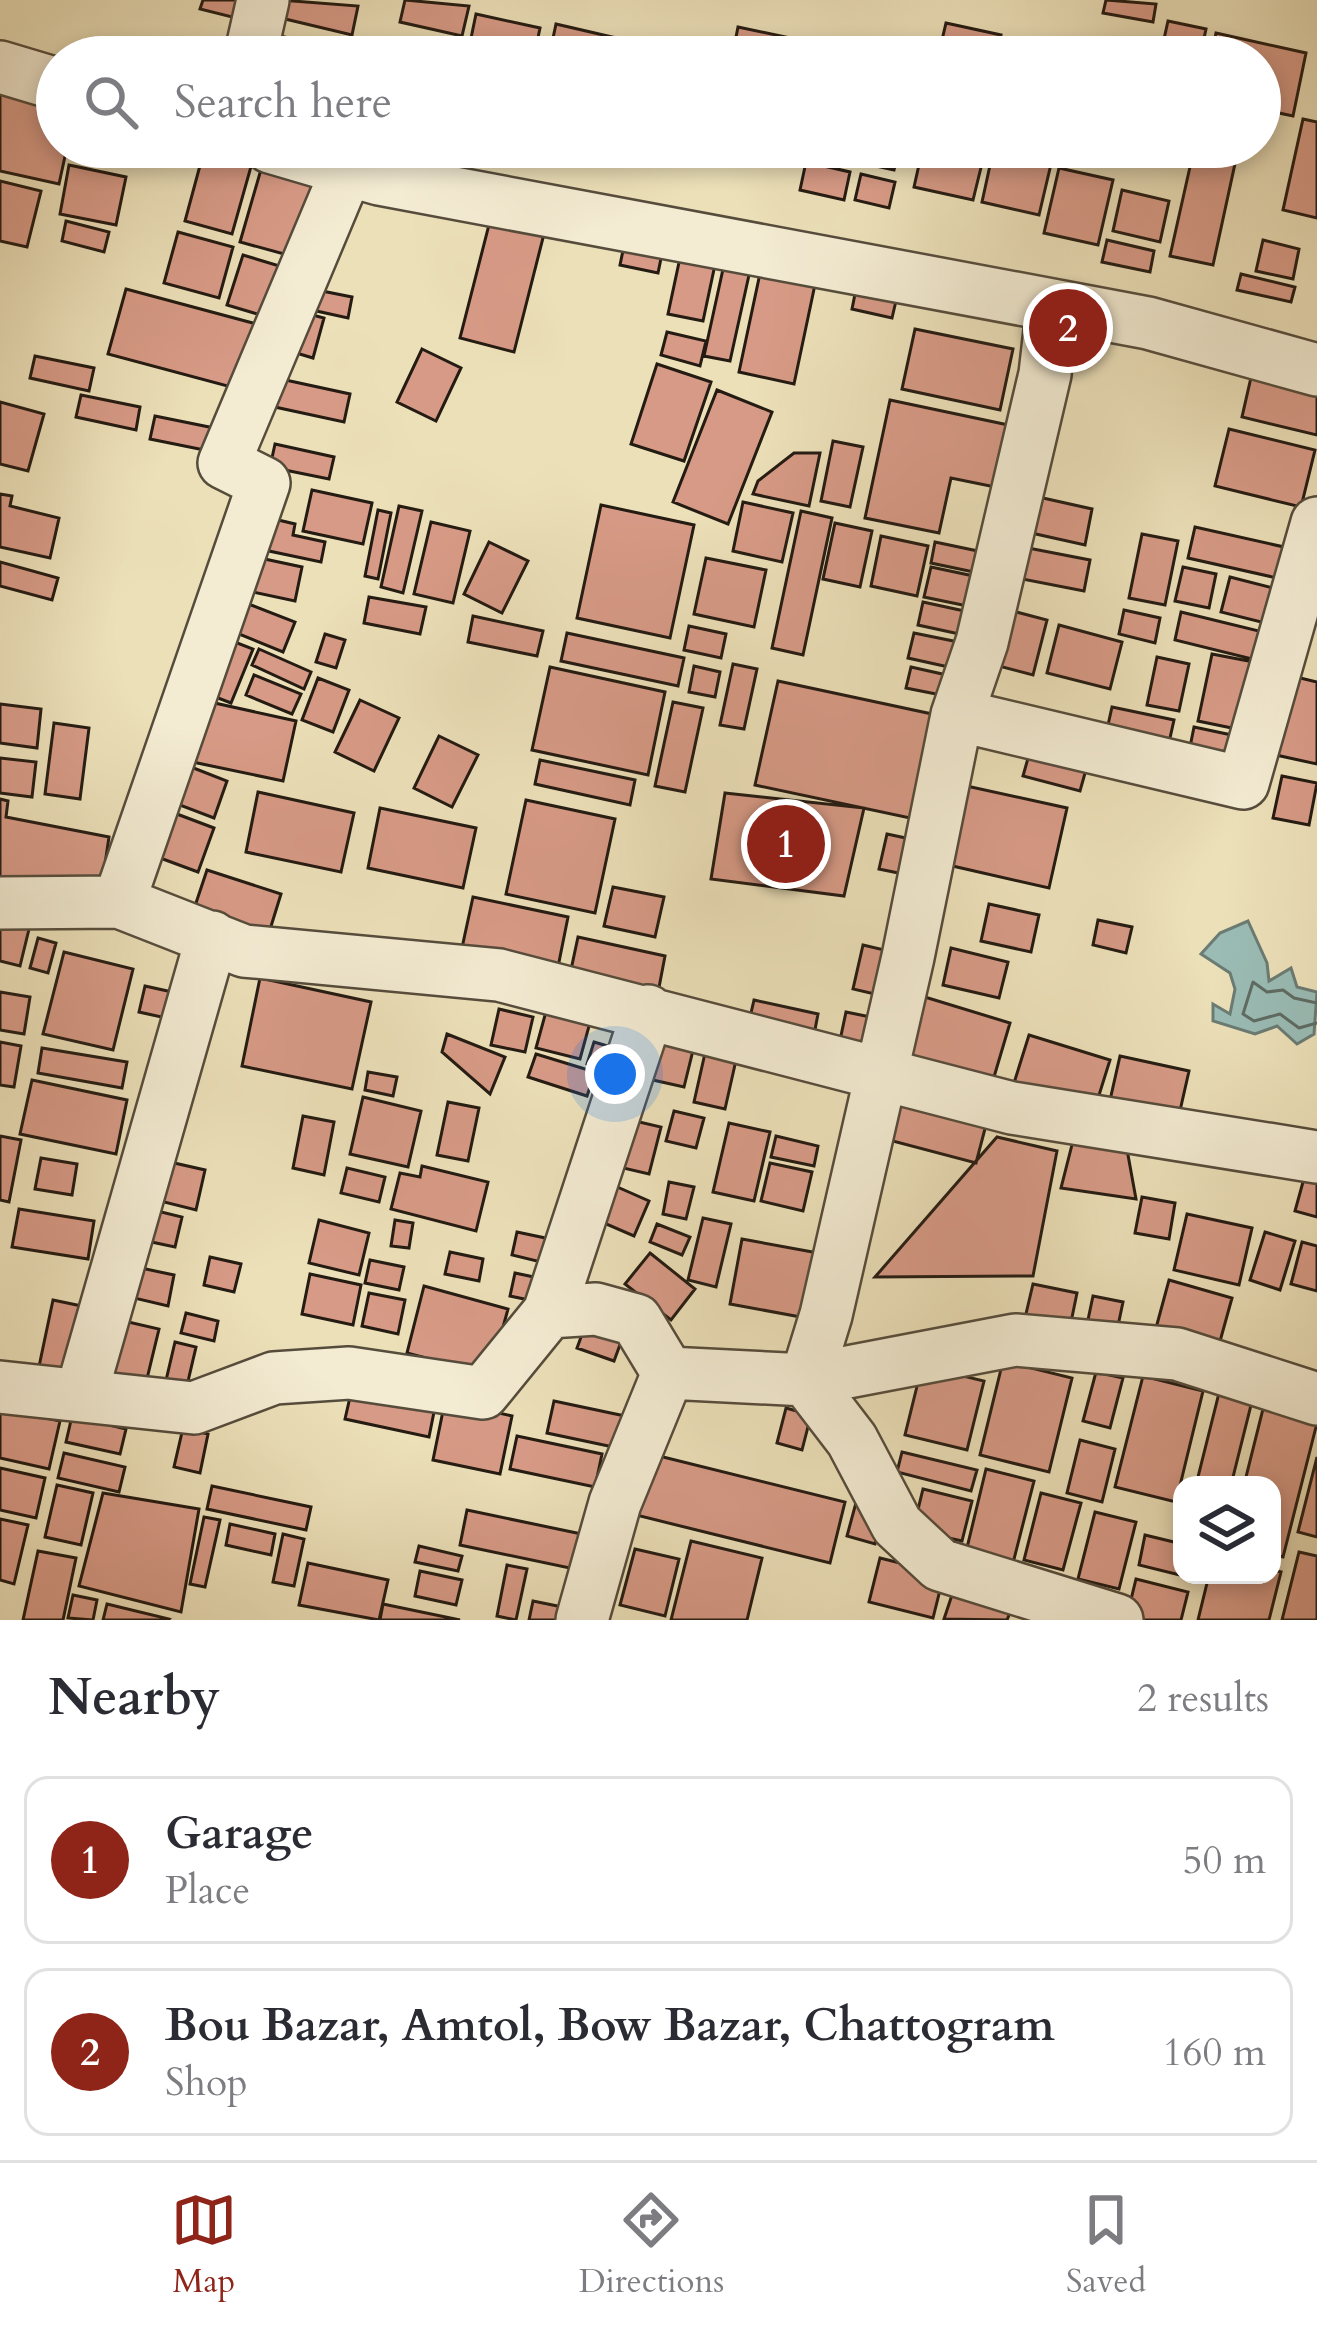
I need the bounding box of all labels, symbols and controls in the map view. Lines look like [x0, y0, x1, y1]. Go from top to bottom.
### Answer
search box [36, 36, 1281, 168]
icon: search [78, 69, 144, 135]
text: Search here [174, 72, 392, 133]
pin: 2 [1029, 283, 1107, 373]
pin: 1 [747, 799, 825, 889]
your location [585, 1044, 645, 1104]
map controls [1173, 1476, 1281, 1584]
button: layers [1173, 1476, 1281, 1584]
text: Nearby [48, 1663, 220, 1733]
text: 2 results [1137, 1672, 1269, 1725]
text: Garage [165, 1803, 314, 1864]
text: 1 [80, 1834, 100, 1887]
text: 50 m [1183, 1834, 1266, 1887]
text: Place [165, 1864, 250, 1917]
text: Bou Bazar, Amtol, Bow Bazar, Chattogram [165, 1995, 1055, 2056]
text: 2 [80, 2026, 100, 2079]
text: 160 m [1163, 2026, 1266, 2079]
text: Shop [165, 2056, 248, 2109]
tab: Map [171, 2187, 237, 2304]
tab: Directions [579, 2187, 724, 2304]
tab: Saved [1066, 2187, 1146, 2304]

